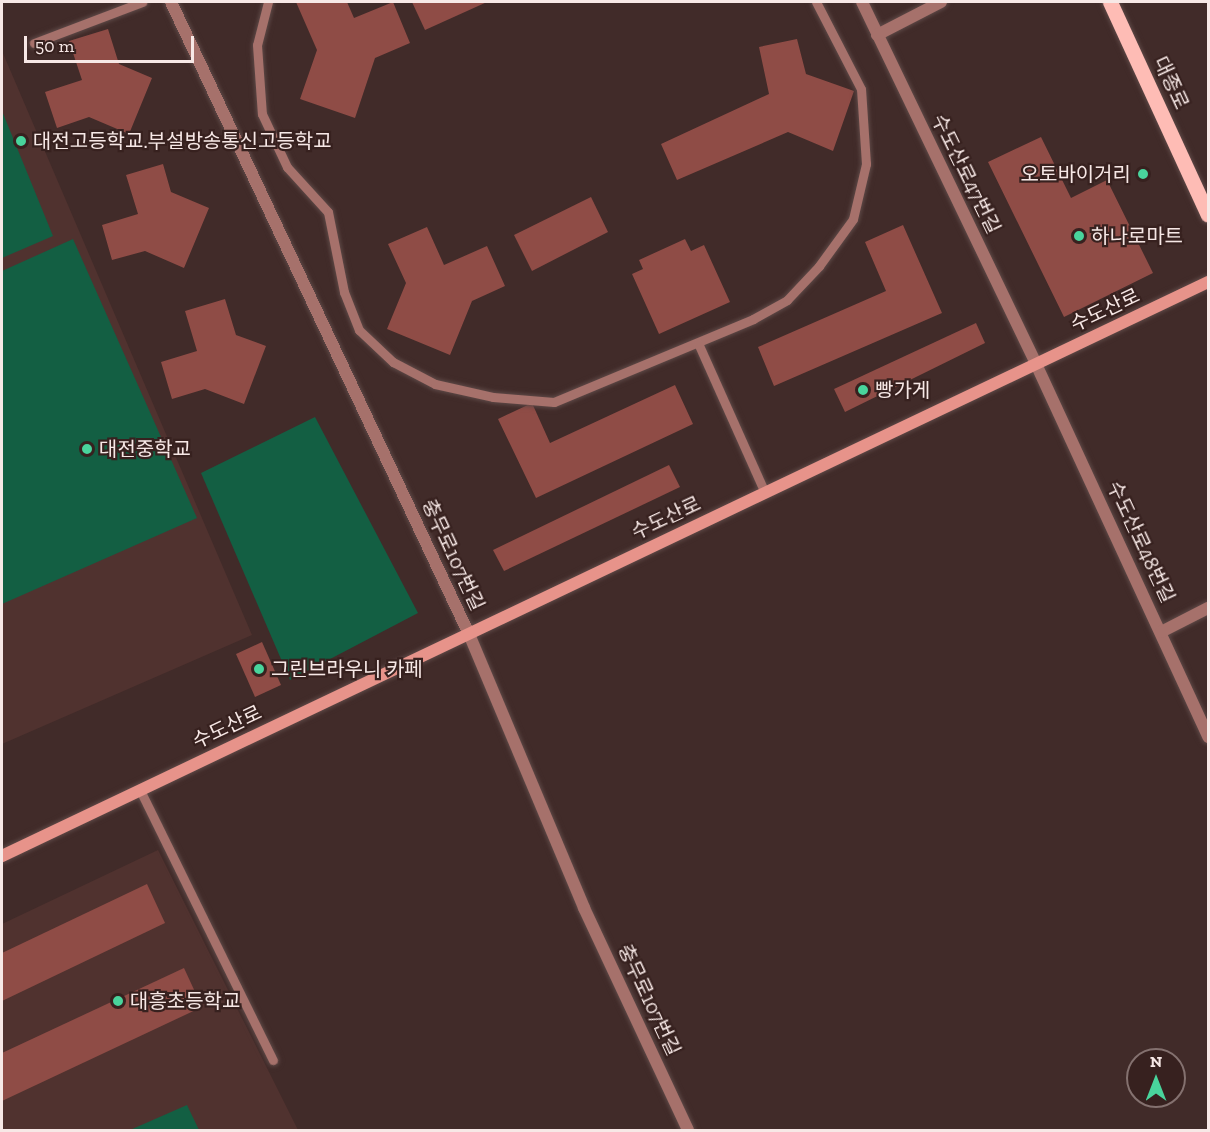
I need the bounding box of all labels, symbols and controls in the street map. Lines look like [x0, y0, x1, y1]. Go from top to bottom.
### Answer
scale bar [27, 24, 196, 62]
text: 50 m [35, 35, 74, 57]
street label: 대종로 [1148, 53, 1194, 113]
street label: 수도산로47번길 [927, 110, 1005, 238]
place label: 대전고등학교.부설방송통신고등학교 [33, 129, 332, 153]
marker: 대전고등학교.부설방송통신고등학교 [14, 134, 28, 148]
place label: 오토바이거리 [1021, 162, 1131, 186]
marker: 오토바이거리 [1136, 167, 1150, 181]
place label: 하나로마트 [1091, 224, 1183, 248]
marker: 하나로마트 [1072, 229, 1086, 243]
street label: 수도산로 [1067, 284, 1143, 336]
place label: 빵가게 [875, 378, 930, 402]
marker: 빵가게 [856, 383, 870, 397]
place label: 대전중학교 [99, 437, 191, 461]
marker: 대전중학교 [80, 442, 94, 456]
street label: 수도산로48번길 [1102, 477, 1180, 607]
street label: 수도산로 [628, 492, 704, 544]
street label: 충무로107번길 [417, 495, 489, 615]
place label: 그린브라우니 카페 [271, 657, 423, 681]
marker: 그린브라우니 카페 [252, 662, 266, 676]
street label: 수도산로 [189, 701, 265, 753]
street label: 충무로107번길 [613, 940, 685, 1060]
place label: 대흥초등학교 [130, 989, 240, 1013]
marker: 대흥초등학교 [111, 994, 125, 1008]
north arrow [1126, 1048, 1186, 1108]
text: N [1150, 1052, 1162, 1071]

